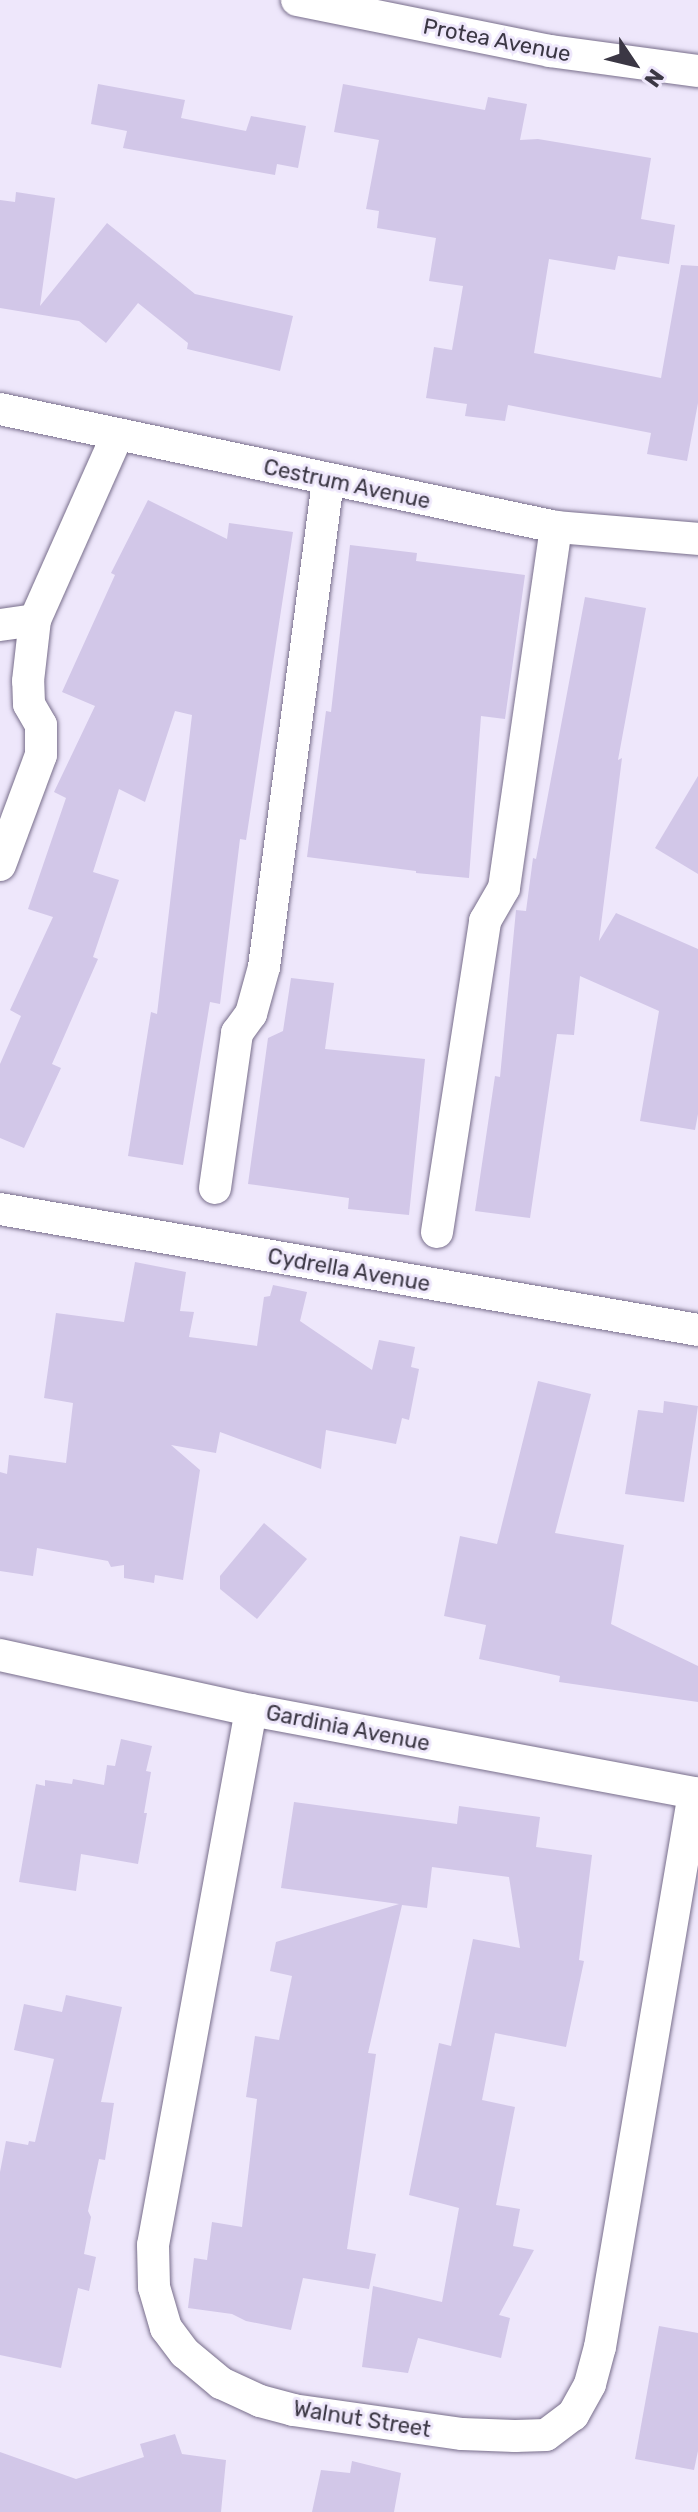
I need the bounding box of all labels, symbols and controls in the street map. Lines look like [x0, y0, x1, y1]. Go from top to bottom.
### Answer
street label: Protea Avenue [421, 13, 573, 67]
north arrow [594, 24, 674, 104]
text: N [638, 64, 670, 92]
street label: Cestrum Avenue [261, 453, 433, 515]
street label: Cydrella Avenue [265, 1243, 433, 1297]
street label: Gardinia Avenue [264, 1699, 432, 1757]
street label: Walnut Street [291, 2395, 433, 2443]

